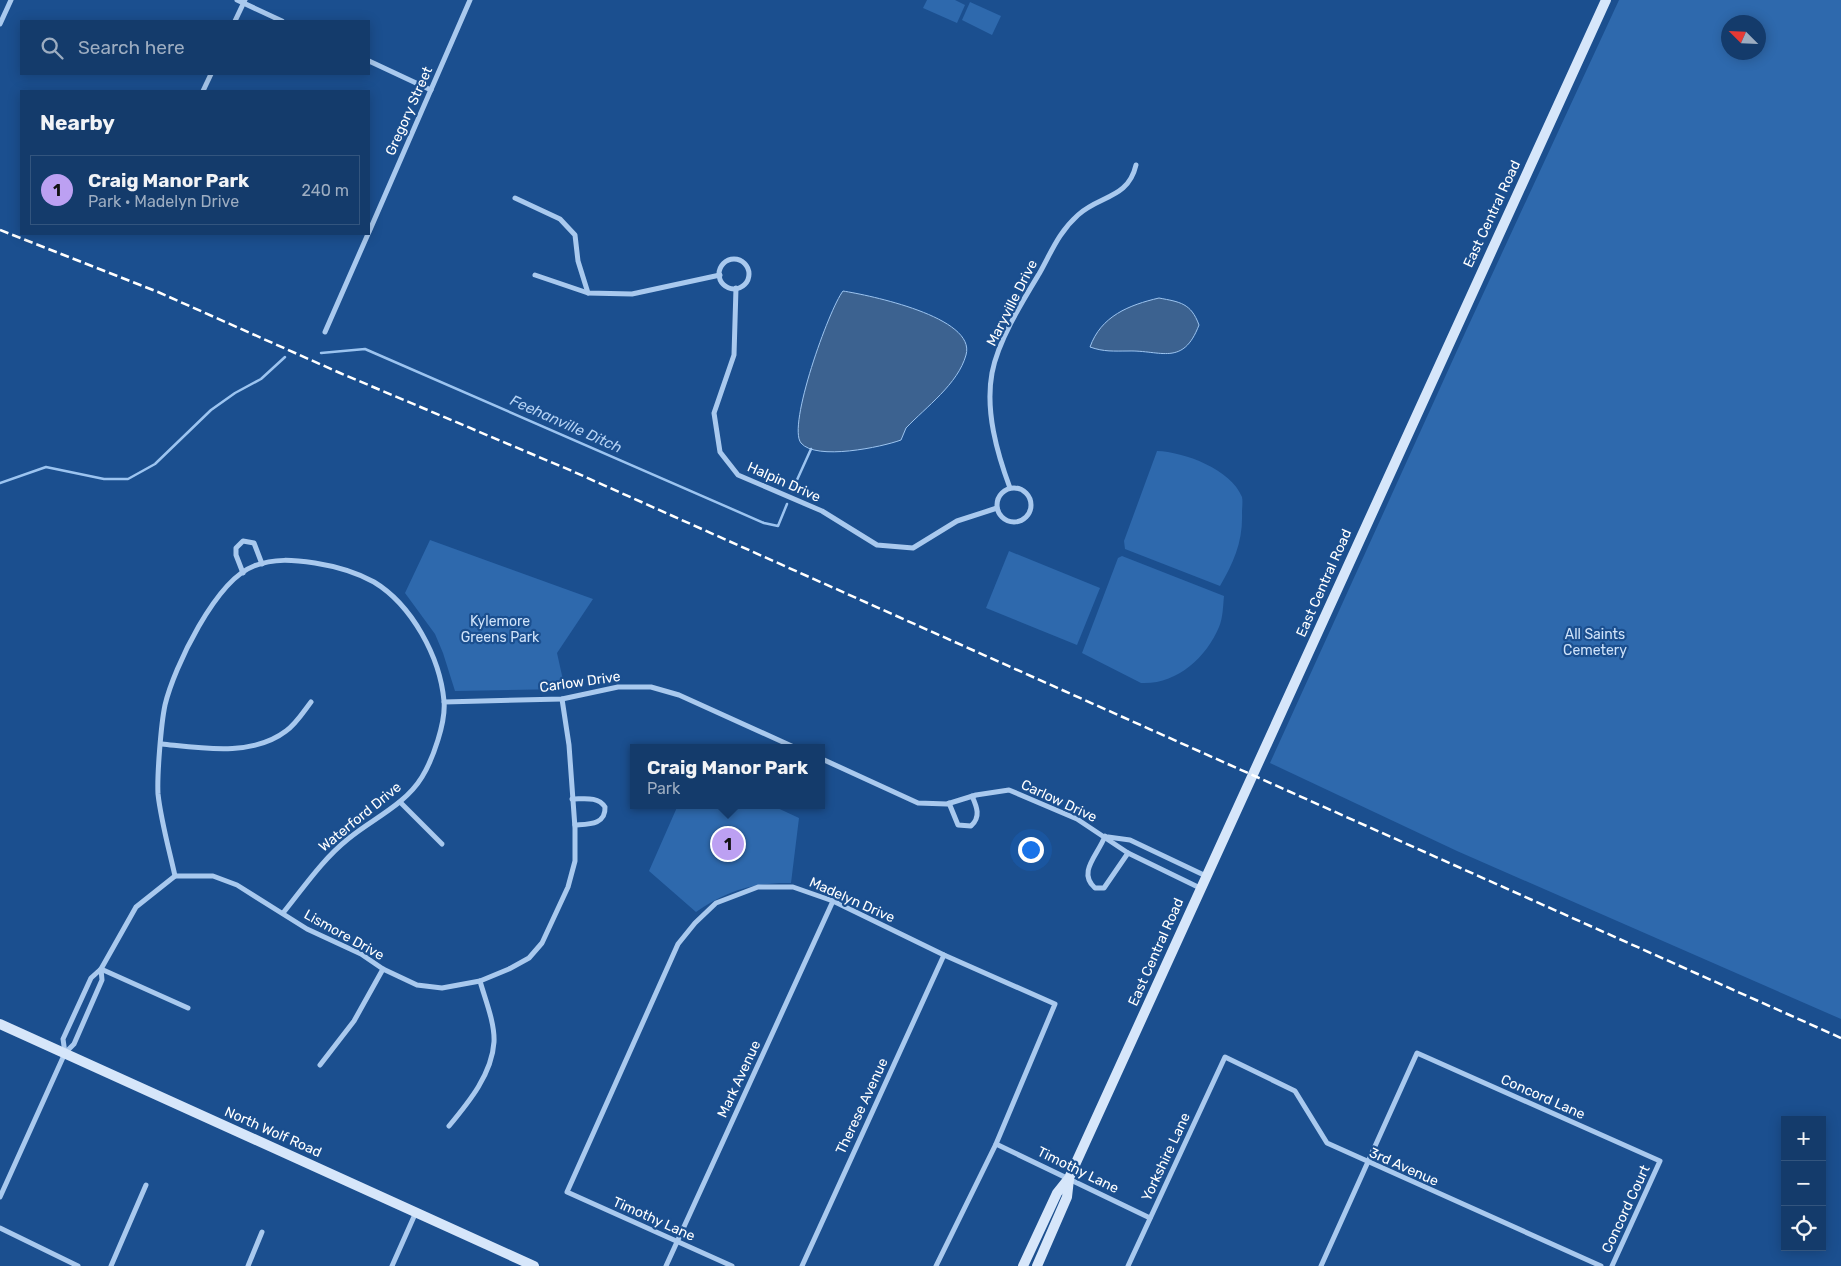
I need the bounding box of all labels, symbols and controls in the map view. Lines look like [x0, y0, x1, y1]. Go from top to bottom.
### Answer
north arrow [1721, 15, 1766, 60]
search box [20, 20, 370, 75]
icon: search [38, 34, 66, 62]
text: Search here [78, 36, 185, 59]
street label: Gregory Street [382, 63, 436, 158]
text: Nearby [40, 110, 115, 135]
street label: East Central Road [1460, 158, 1524, 270]
text: Craig Manor Park [88, 169, 249, 192]
text: 1 [53, 181, 61, 200]
text: 240 m [302, 181, 349, 200]
text: Park · Madelyn Drive [88, 192, 239, 211]
street label: Maryville Drive [983, 257, 1041, 349]
water label: Feehanville Ditch [507, 391, 625, 457]
street label: Halpin Drive [745, 458, 823, 506]
street label: East Central Road [1293, 526, 1355, 640]
park label: Kylemore Greens Park [461, 613, 540, 646]
park label: All Saints Cemetery [1563, 626, 1627, 659]
street label: Carlow Drive [538, 668, 622, 696]
popup [630, 744, 825, 809]
text: Craig Manor Park [647, 756, 808, 779]
street label: Carlow Drive [1018, 776, 1100, 826]
street label: Waterford Drive [315, 778, 405, 855]
text: Park [647, 779, 680, 798]
pin: 1 [712, 825, 744, 863]
your location [1018, 837, 1044, 863]
street label: Madelyn Drive [807, 874, 898, 926]
street label: East Central Road [1125, 895, 1187, 1009]
street label: Lismore Drive [301, 906, 387, 964]
street label: Mark Avenue [714, 1038, 764, 1120]
street label: Therese Avenue [832, 1055, 892, 1157]
street label: Concord Lane [1498, 1071, 1588, 1123]
street label: North Wolf Road [222, 1103, 324, 1161]
street label: Yorkshire Lane [1138, 1110, 1194, 1204]
map controls [1781, 1116, 1826, 1251]
button: + [1781, 1116, 1826, 1161]
street label: Timothy Lane [1035, 1143, 1122, 1197]
street label: 3rd Avenue [1367, 1144, 1441, 1190]
button: − [1781, 1161, 1826, 1206]
street label: Concord Court [1598, 1162, 1654, 1256]
street label: Timothy Lane [610, 1193, 698, 1245]
button: locate [1781, 1206, 1826, 1251]

